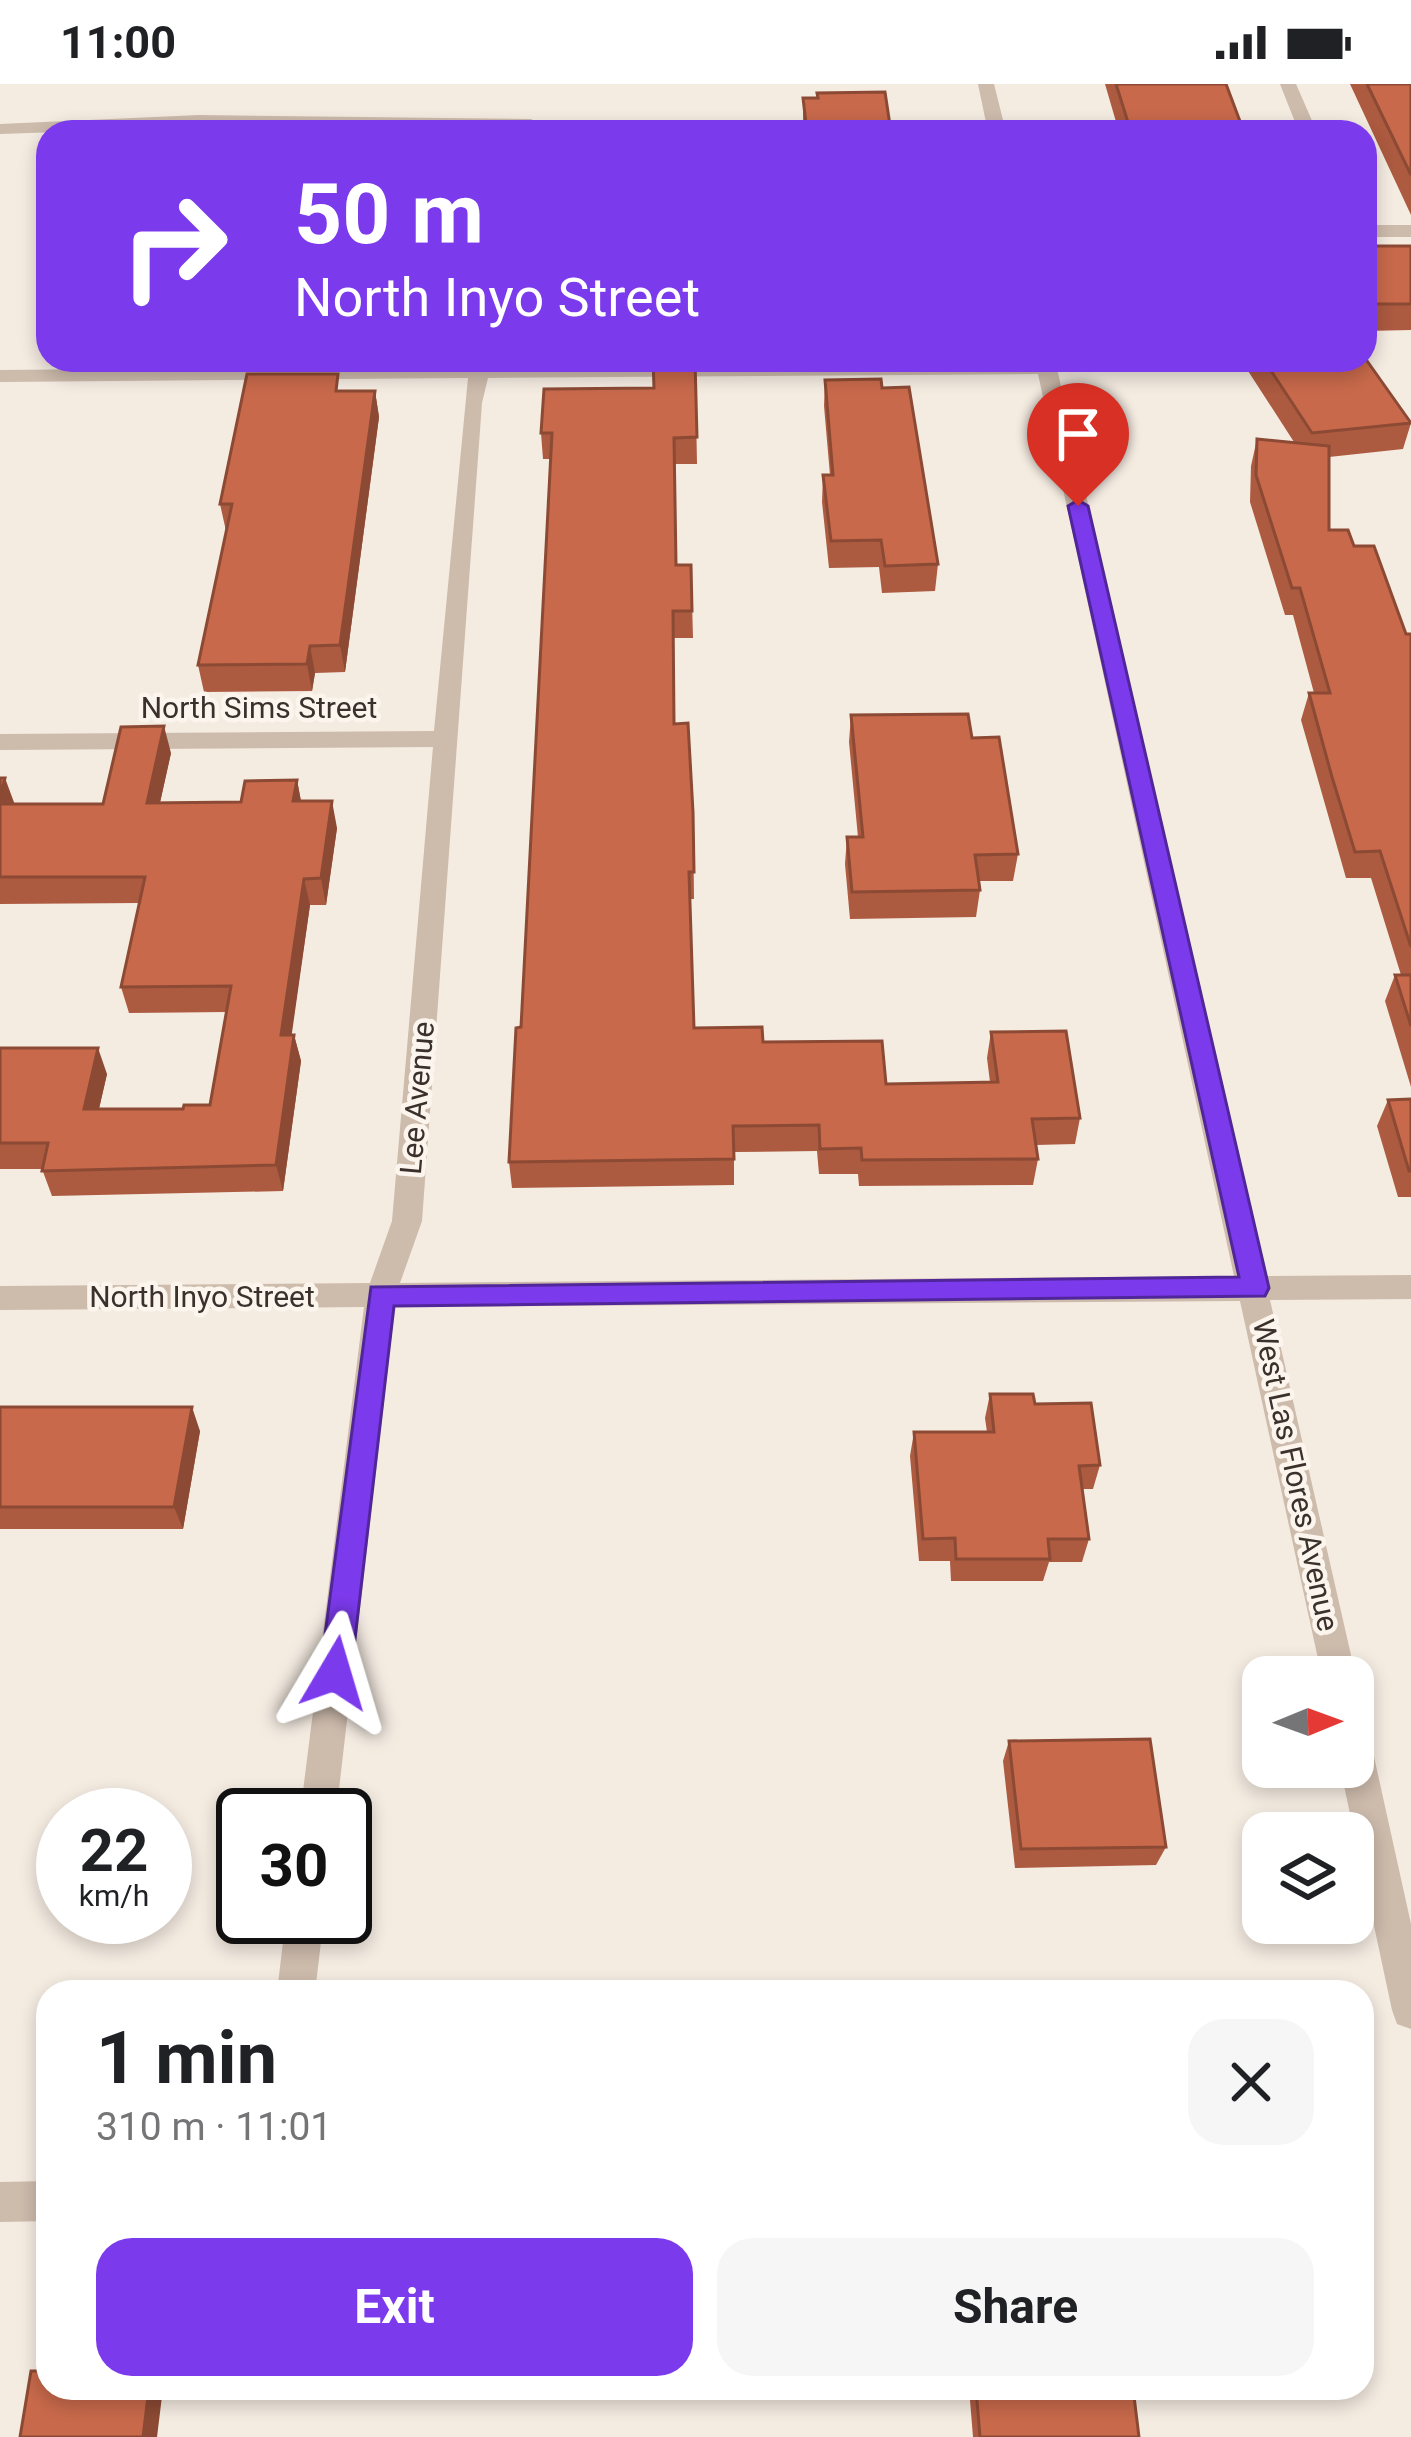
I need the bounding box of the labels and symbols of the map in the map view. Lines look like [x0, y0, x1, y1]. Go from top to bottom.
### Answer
pin [1027, 383, 1129, 506]
street label: North Sims Street [141, 690, 377, 725]
street label: Lee Avenue [393, 1020, 441, 1176]
street label: North Inyo Street [89, 1279, 315, 1314]
street label: West Las Flores Avenue [1246, 1316, 1346, 1634]
position arrow [272, 1610, 398, 1736]
north arrow [1242, 1656, 1374, 1788]
speed limit sign: 30 [216, 1788, 372, 1944]

